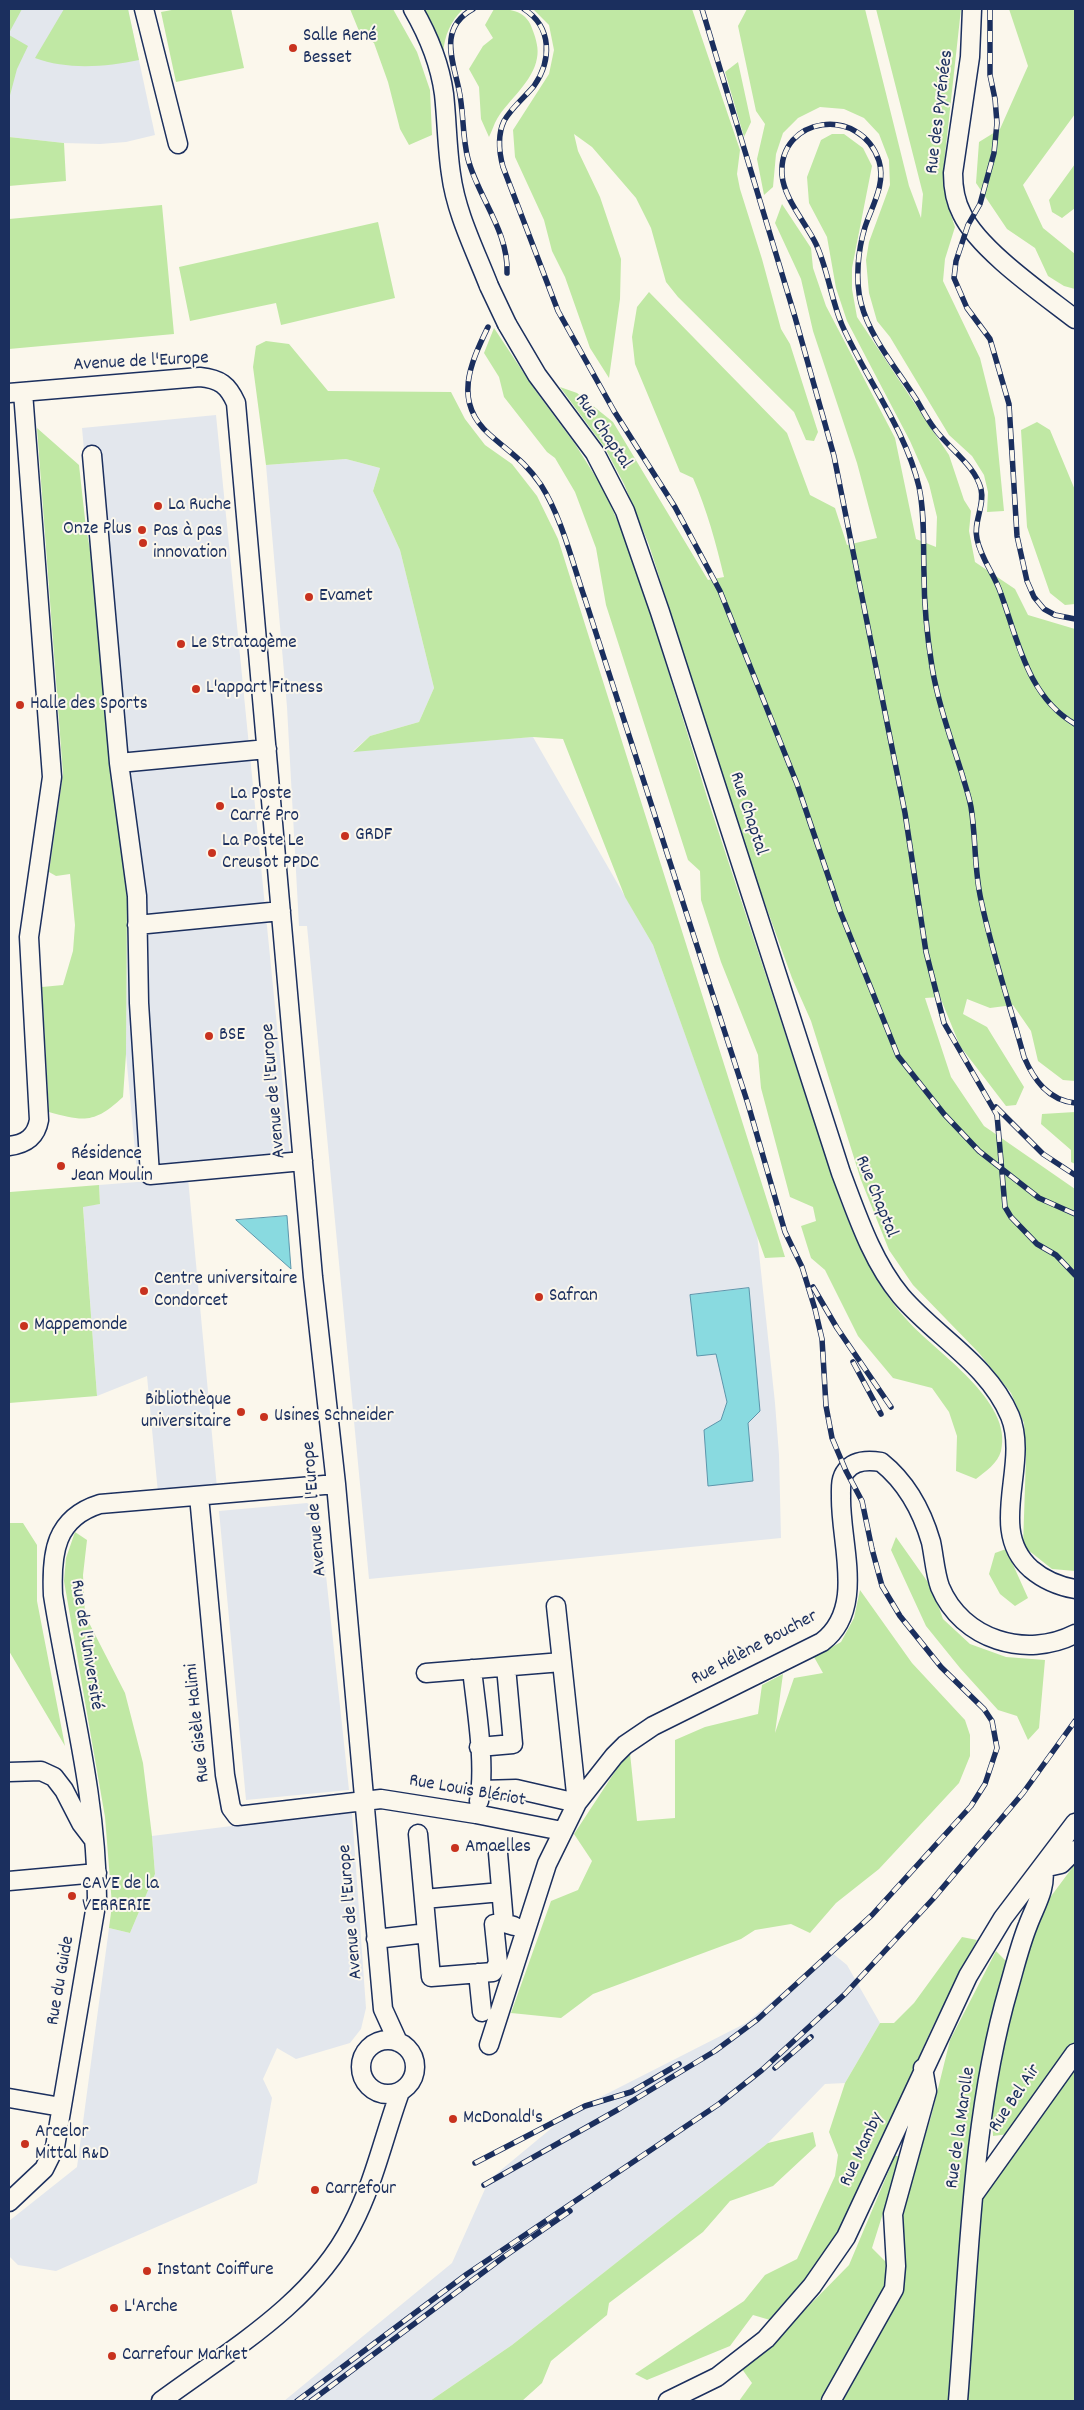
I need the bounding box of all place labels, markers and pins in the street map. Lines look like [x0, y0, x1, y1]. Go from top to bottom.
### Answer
place label: Salle René Besset [303, 26, 377, 70]
marker: Salle René Besset [287, 42, 299, 54]
place label: La Ruche [168, 495, 231, 517]
marker: La Ruche [152, 500, 164, 512]
place label: Onze Plus [63, 519, 132, 541]
place label: Pas à pas innovation [153, 521, 227, 565]
marker: Onze Plus [136, 524, 148, 536]
marker: Pas à pas innovation [137, 537, 149, 549]
place label: Evamet [319, 586, 373, 608]
marker: Evamet [303, 591, 315, 603]
place label: Le Stratagème [191, 633, 297, 655]
marker: Le Stratagème [175, 638, 187, 650]
place label: L'appart Fitness [206, 678, 323, 700]
marker: L'appart Fitness [190, 683, 202, 695]
place label: Halle des Sports [30, 694, 148, 716]
marker: Halle des Sports [14, 699, 26, 711]
place label: La Poste Carré Pro [230, 784, 299, 828]
marker: La Poste Carré Pro [214, 800, 226, 812]
place label: GRDF [355, 825, 392, 847]
marker: GRDF [339, 830, 351, 842]
place label: La Poste Le Creusot PPDC [222, 831, 319, 875]
marker: La Poste Le Creusot PPDC [206, 847, 218, 859]
place label: BSE [219, 1025, 245, 1047]
marker: BSE [203, 1030, 215, 1042]
place label: Résidence Jean Moulin [71, 1144, 153, 1188]
marker: Résidence Jean Moulin [55, 1160, 67, 1172]
place label: Centre universitaire Condorcet [154, 1269, 297, 1313]
marker: Centre universitaire Condorcet [138, 1285, 150, 1297]
place label: Safran [549, 1286, 598, 1308]
marker: Safran [533, 1291, 545, 1303]
place label: Mappemonde [34, 1315, 127, 1337]
marker: Mappemonde [18, 1320, 30, 1332]
place label: Bibliothèque universitaire [141, 1390, 231, 1434]
marker: Bibliothèque universitaire [235, 1406, 247, 1418]
place label: Usines Schneider [274, 1406, 394, 1428]
marker: Usines Schneider [258, 1411, 270, 1423]
place label: Amaelles [465, 1837, 531, 1859]
marker: Amaelles [449, 1842, 461, 1854]
place label: CAVE de la VERRERIE [82, 1874, 159, 1918]
marker: CAVE de la VERRERIE [66, 1890, 78, 1902]
place label: McDonald's [463, 2108, 543, 2130]
marker: McDonald's [447, 2113, 459, 2125]
place label: Arcelor Mittal R&D [35, 2122, 109, 2166]
marker: Arcelor Mittal R&D [19, 2138, 31, 2150]
place label: Carrefour [325, 2179, 396, 2201]
marker: Carrefour [309, 2184, 321, 2196]
place label: Instant Coiffure [157, 2260, 274, 2282]
marker: Instant Coiffure [141, 2265, 153, 2277]
place label: L'Arche [124, 2297, 178, 2319]
marker: L'Arche [108, 2302, 120, 2314]
place label: Carrefour Market [122, 2345, 248, 2367]
marker: Carrefour Market [106, 2350, 118, 2362]

